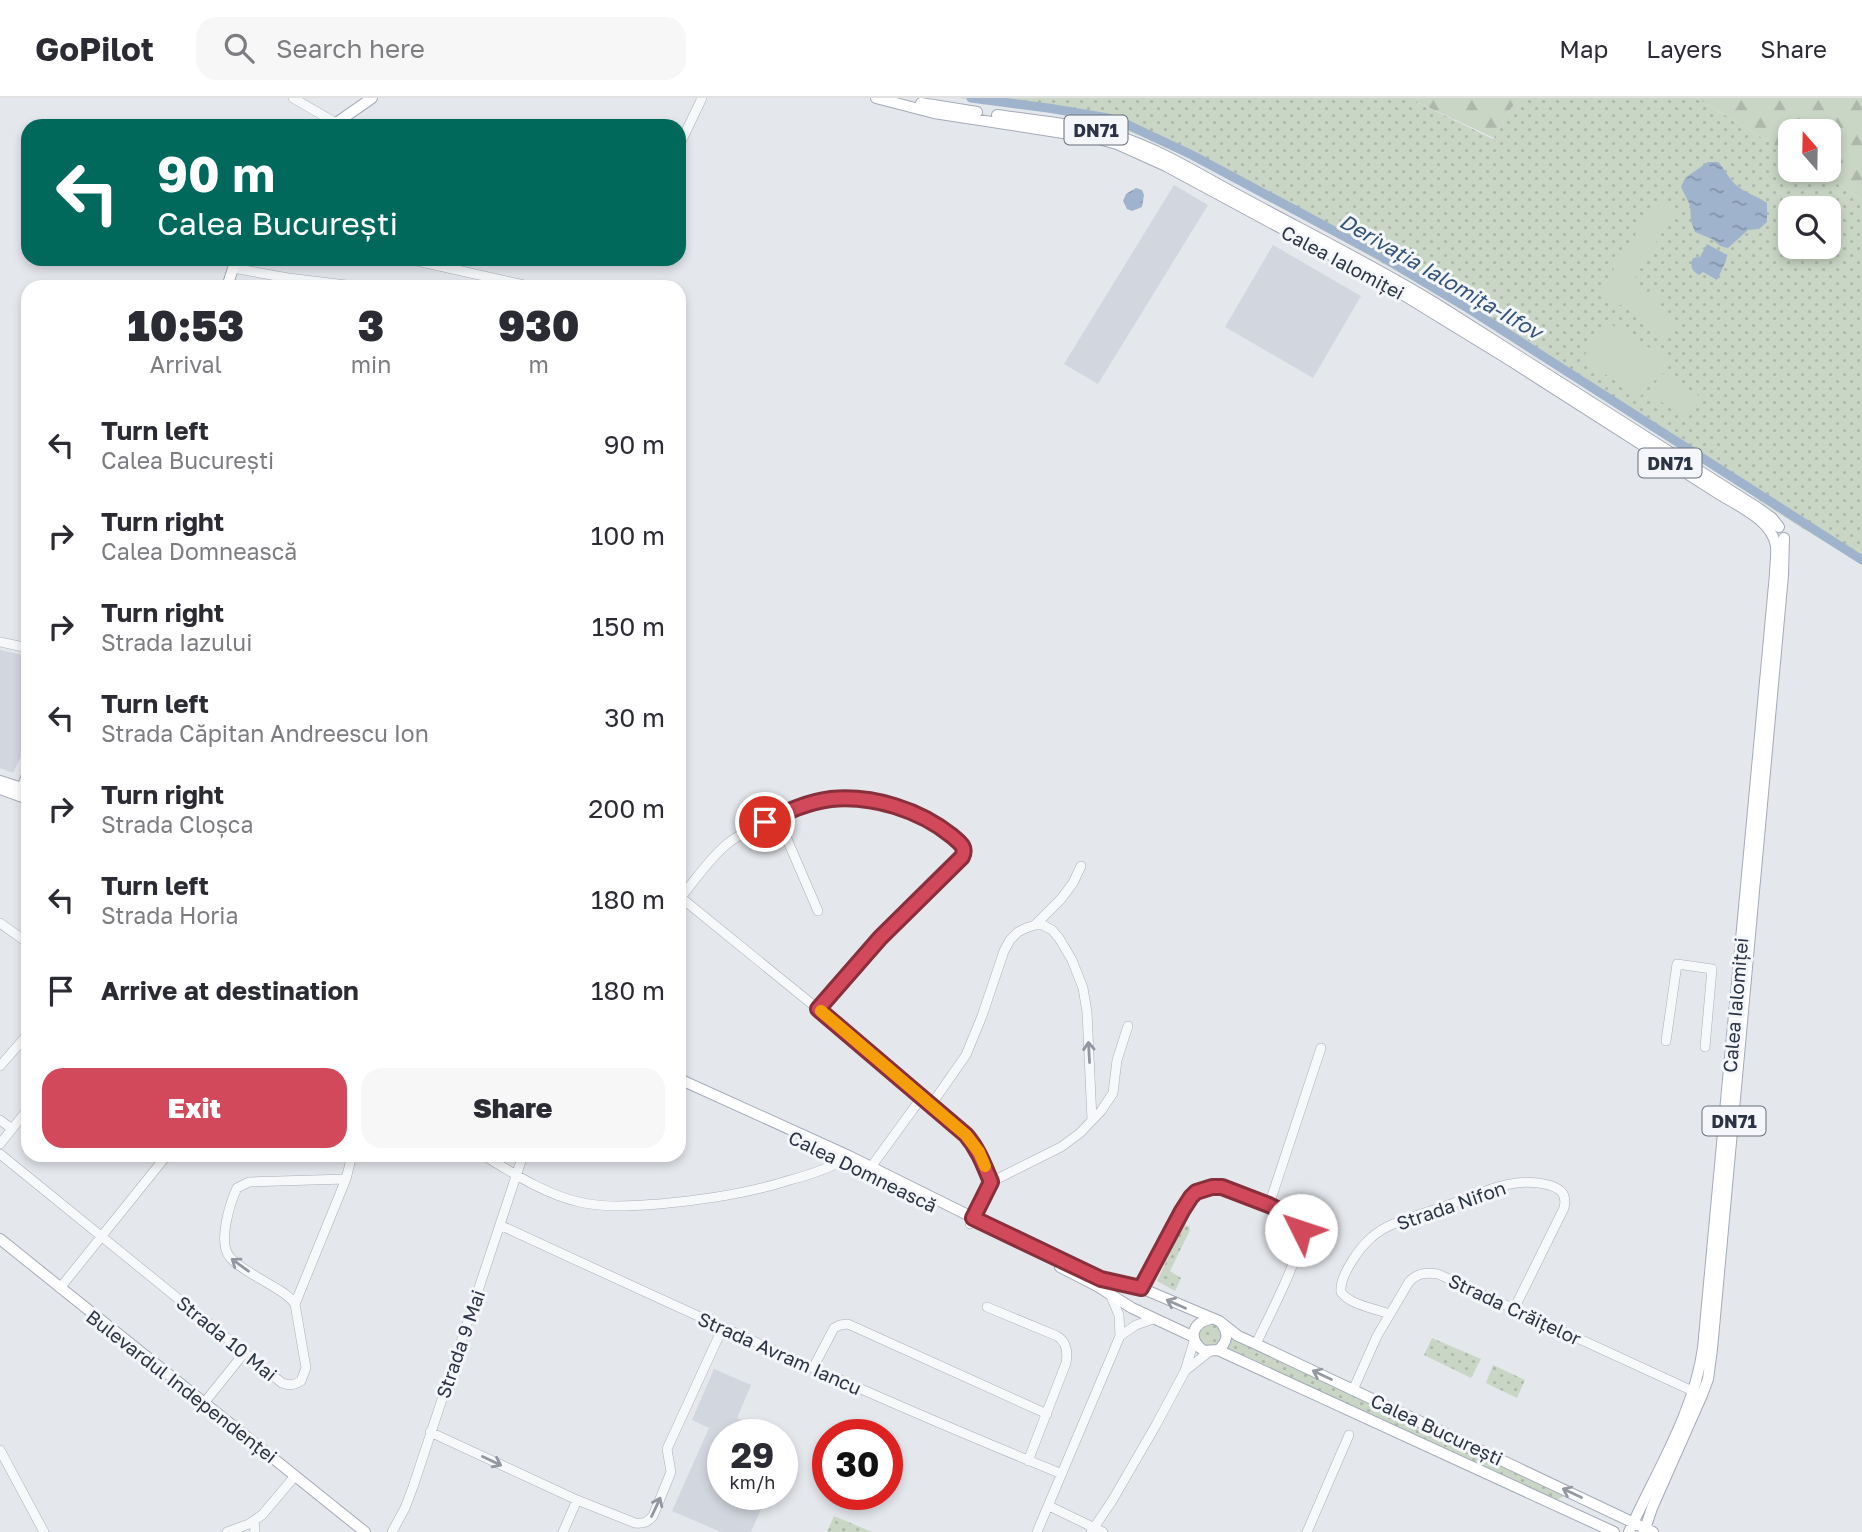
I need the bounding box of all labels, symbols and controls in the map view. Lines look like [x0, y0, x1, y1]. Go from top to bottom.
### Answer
search box [196, 17, 686, 80]
text: GoPilot [35, 29, 154, 68]
icon: search [220, 29, 258, 67]
text: Search here [276, 33, 425, 64]
text: Map [1559, 34, 1608, 63]
text: Layers [1646, 34, 1722, 63]
text: Share [1760, 34, 1827, 63]
road number: DN71 [1064, 115, 1128, 144]
north arrow [1778, 119, 1841, 182]
map controls [1778, 119, 1841, 259]
text: 90 m [157, 144, 275, 203]
icon: left [42, 147, 133, 238]
button: search [1778, 196, 1841, 259]
text: Calea București [157, 204, 398, 242]
water label: Derivația Ialomița-Ilfov [1335, 207, 1550, 346]
street label: Calea Ialomiței [1278, 220, 1408, 304]
text: 10:53 [128, 300, 244, 350]
text: 3 [358, 300, 384, 350]
text: 930 [498, 300, 579, 350]
text: Arrival [150, 350, 222, 378]
text: min [351, 350, 391, 378]
text: m [529, 350, 549, 378]
text: Turn left [101, 415, 209, 446]
icon: left [42, 426, 80, 464]
text: 90 m [604, 429, 665, 460]
text: Calea București [101, 446, 274, 474]
road number: DN71 [1638, 449, 1702, 478]
text: Turn right [101, 506, 224, 537]
icon: right [42, 517, 80, 555]
text: 100 m [591, 520, 665, 551]
text: Calea Domnească [101, 537, 297, 565]
text: Turn right [101, 597, 224, 628]
icon: right [42, 608, 80, 646]
text: 150 m [592, 611, 665, 642]
text: Strada Iazului [101, 628, 252, 656]
text: Turn left [101, 688, 209, 719]
icon: left [42, 699, 80, 737]
text: 30 m [604, 702, 665, 733]
text: Strada Căpitan Andreescu Ion [101, 719, 429, 747]
text: Turn right [101, 779, 224, 810]
icon: right [42, 790, 80, 828]
pin [735, 792, 795, 852]
text: 200 m [588, 793, 665, 824]
icon: arrive [746, 803, 784, 841]
text: Strada Cloșca [101, 810, 253, 838]
text: Turn left [101, 870, 209, 901]
icon: left [42, 881, 80, 919]
text: 180 m [591, 884, 665, 915]
text: Strada Horia [101, 901, 239, 929]
street label: Calea Ialomiței [1718, 936, 1752, 1074]
icon: arrive [42, 972, 80, 1010]
text: Arrive at destination [101, 975, 359, 1006]
text: 180 m [591, 975, 665, 1006]
one-way arrow [1082, 1041, 1095, 1064]
button: Exit [42, 1068, 347, 1148]
button: Share [361, 1068, 665, 1148]
road number: DN71 [1702, 1106, 1766, 1136]
street label: Calea Domnească [785, 1125, 941, 1217]
street label: Strada Nifon [1393, 1176, 1509, 1234]
position arrow [1264, 1193, 1338, 1267]
one-way arrow [231, 1258, 250, 1272]
street label: Strada Crăițelor [1445, 1268, 1586, 1350]
street label: Strada 9 Mai [431, 1287, 489, 1401]
street label: Strada 10 Mai [172, 1291, 282, 1385]
one-way arrow [1165, 1297, 1187, 1310]
street label: Bulevardul Independenței [82, 1304, 282, 1468]
street label: Strada Avram Iancu [695, 1307, 865, 1399]
one-way arrow [1311, 1368, 1332, 1381]
street label: Calea București [1367, 1388, 1507, 1470]
speed limit sign: 30 [812, 1419, 903, 1510]
text: 29 [731, 1434, 774, 1476]
one-way arrow [481, 1455, 502, 1468]
text: km/h [730, 1471, 775, 1493]
one-way arrow [1562, 1485, 1583, 1499]
one-way arrow [650, 1497, 663, 1518]

